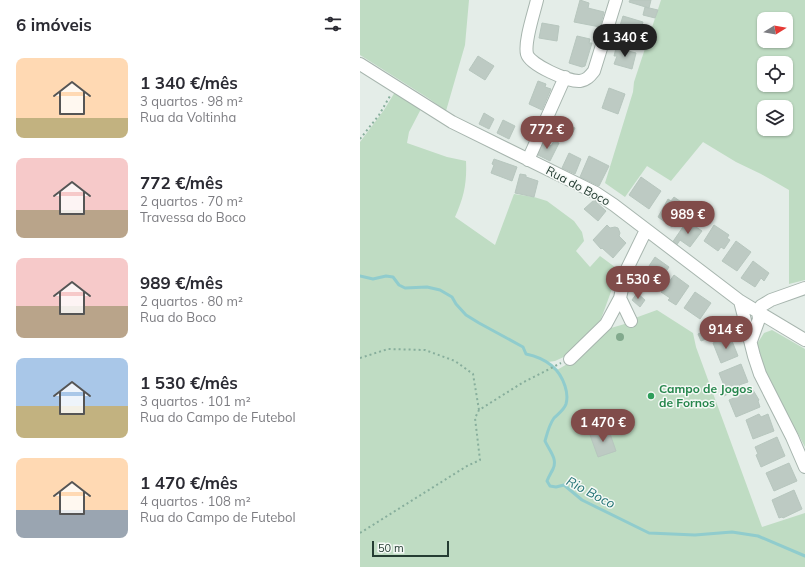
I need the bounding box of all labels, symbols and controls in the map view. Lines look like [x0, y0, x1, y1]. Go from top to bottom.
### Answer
north arrow [757, 12, 793, 48]
map controls [757, 12, 793, 136]
icon: filters [322, 13, 344, 35]
text: 6 imóveis [16, 14, 92, 35]
pin: 1 340 € [588, 24, 662, 58]
text: 1 340 € [602, 29, 648, 45]
button: locate [757, 56, 793, 92]
text: 1 340 €/mês [140, 72, 238, 93]
icon: home [48, 74, 96, 122]
text: 3 quartos · 98 m² [140, 93, 243, 109]
button: layers [757, 100, 793, 136]
text: Rua da Voltinha [140, 109, 236, 125]
pin: 772 € [519, 116, 575, 150]
text: 772 € [530, 121, 564, 137]
street label: Rua do Boco [544, 162, 613, 209]
text: 772 €/mês [140, 172, 223, 193]
icon: home [48, 174, 96, 222]
text: 2 quartos · 70 m² [140, 193, 243, 209]
pin: 989 € [660, 201, 716, 235]
text: 989 € [671, 206, 705, 222]
text: Travessa do Boco [140, 209, 246, 225]
pin: 1 530 € [601, 266, 675, 300]
text: 1 530 € [615, 271, 661, 287]
text: 989 €/mês [140, 272, 223, 293]
icon: home [48, 274, 96, 322]
text: 2 quartos · 80 m² [140, 293, 243, 309]
text: Rua do Boco [140, 309, 216, 325]
pin: 914 € [698, 316, 754, 350]
text: 914 € [709, 321, 743, 337]
text: 1 530 €/mês [140, 372, 238, 393]
icon: home [48, 374, 96, 422]
place label: Campo de Jogos de Fornos [659, 381, 752, 410]
marker: Campo de Jogos de Fornos [646, 391, 656, 401]
text: 3 quartos · 101 m² [140, 393, 251, 409]
text: Rua do Campo de Futebol [140, 409, 296, 425]
pin: 1 470 € [566, 409, 640, 443]
text: 1 470 € [580, 414, 626, 430]
text: 1 470 €/mês [140, 472, 238, 493]
water label: Rio Boco [564, 473, 618, 511]
icon: home [48, 474, 96, 522]
text: 4 quartos · 108 m² [140, 493, 251, 509]
text: Rua do Campo de Futebol [140, 509, 296, 525]
scale bar [372, 539, 449, 558]
text: 50 m [378, 541, 404, 555]

